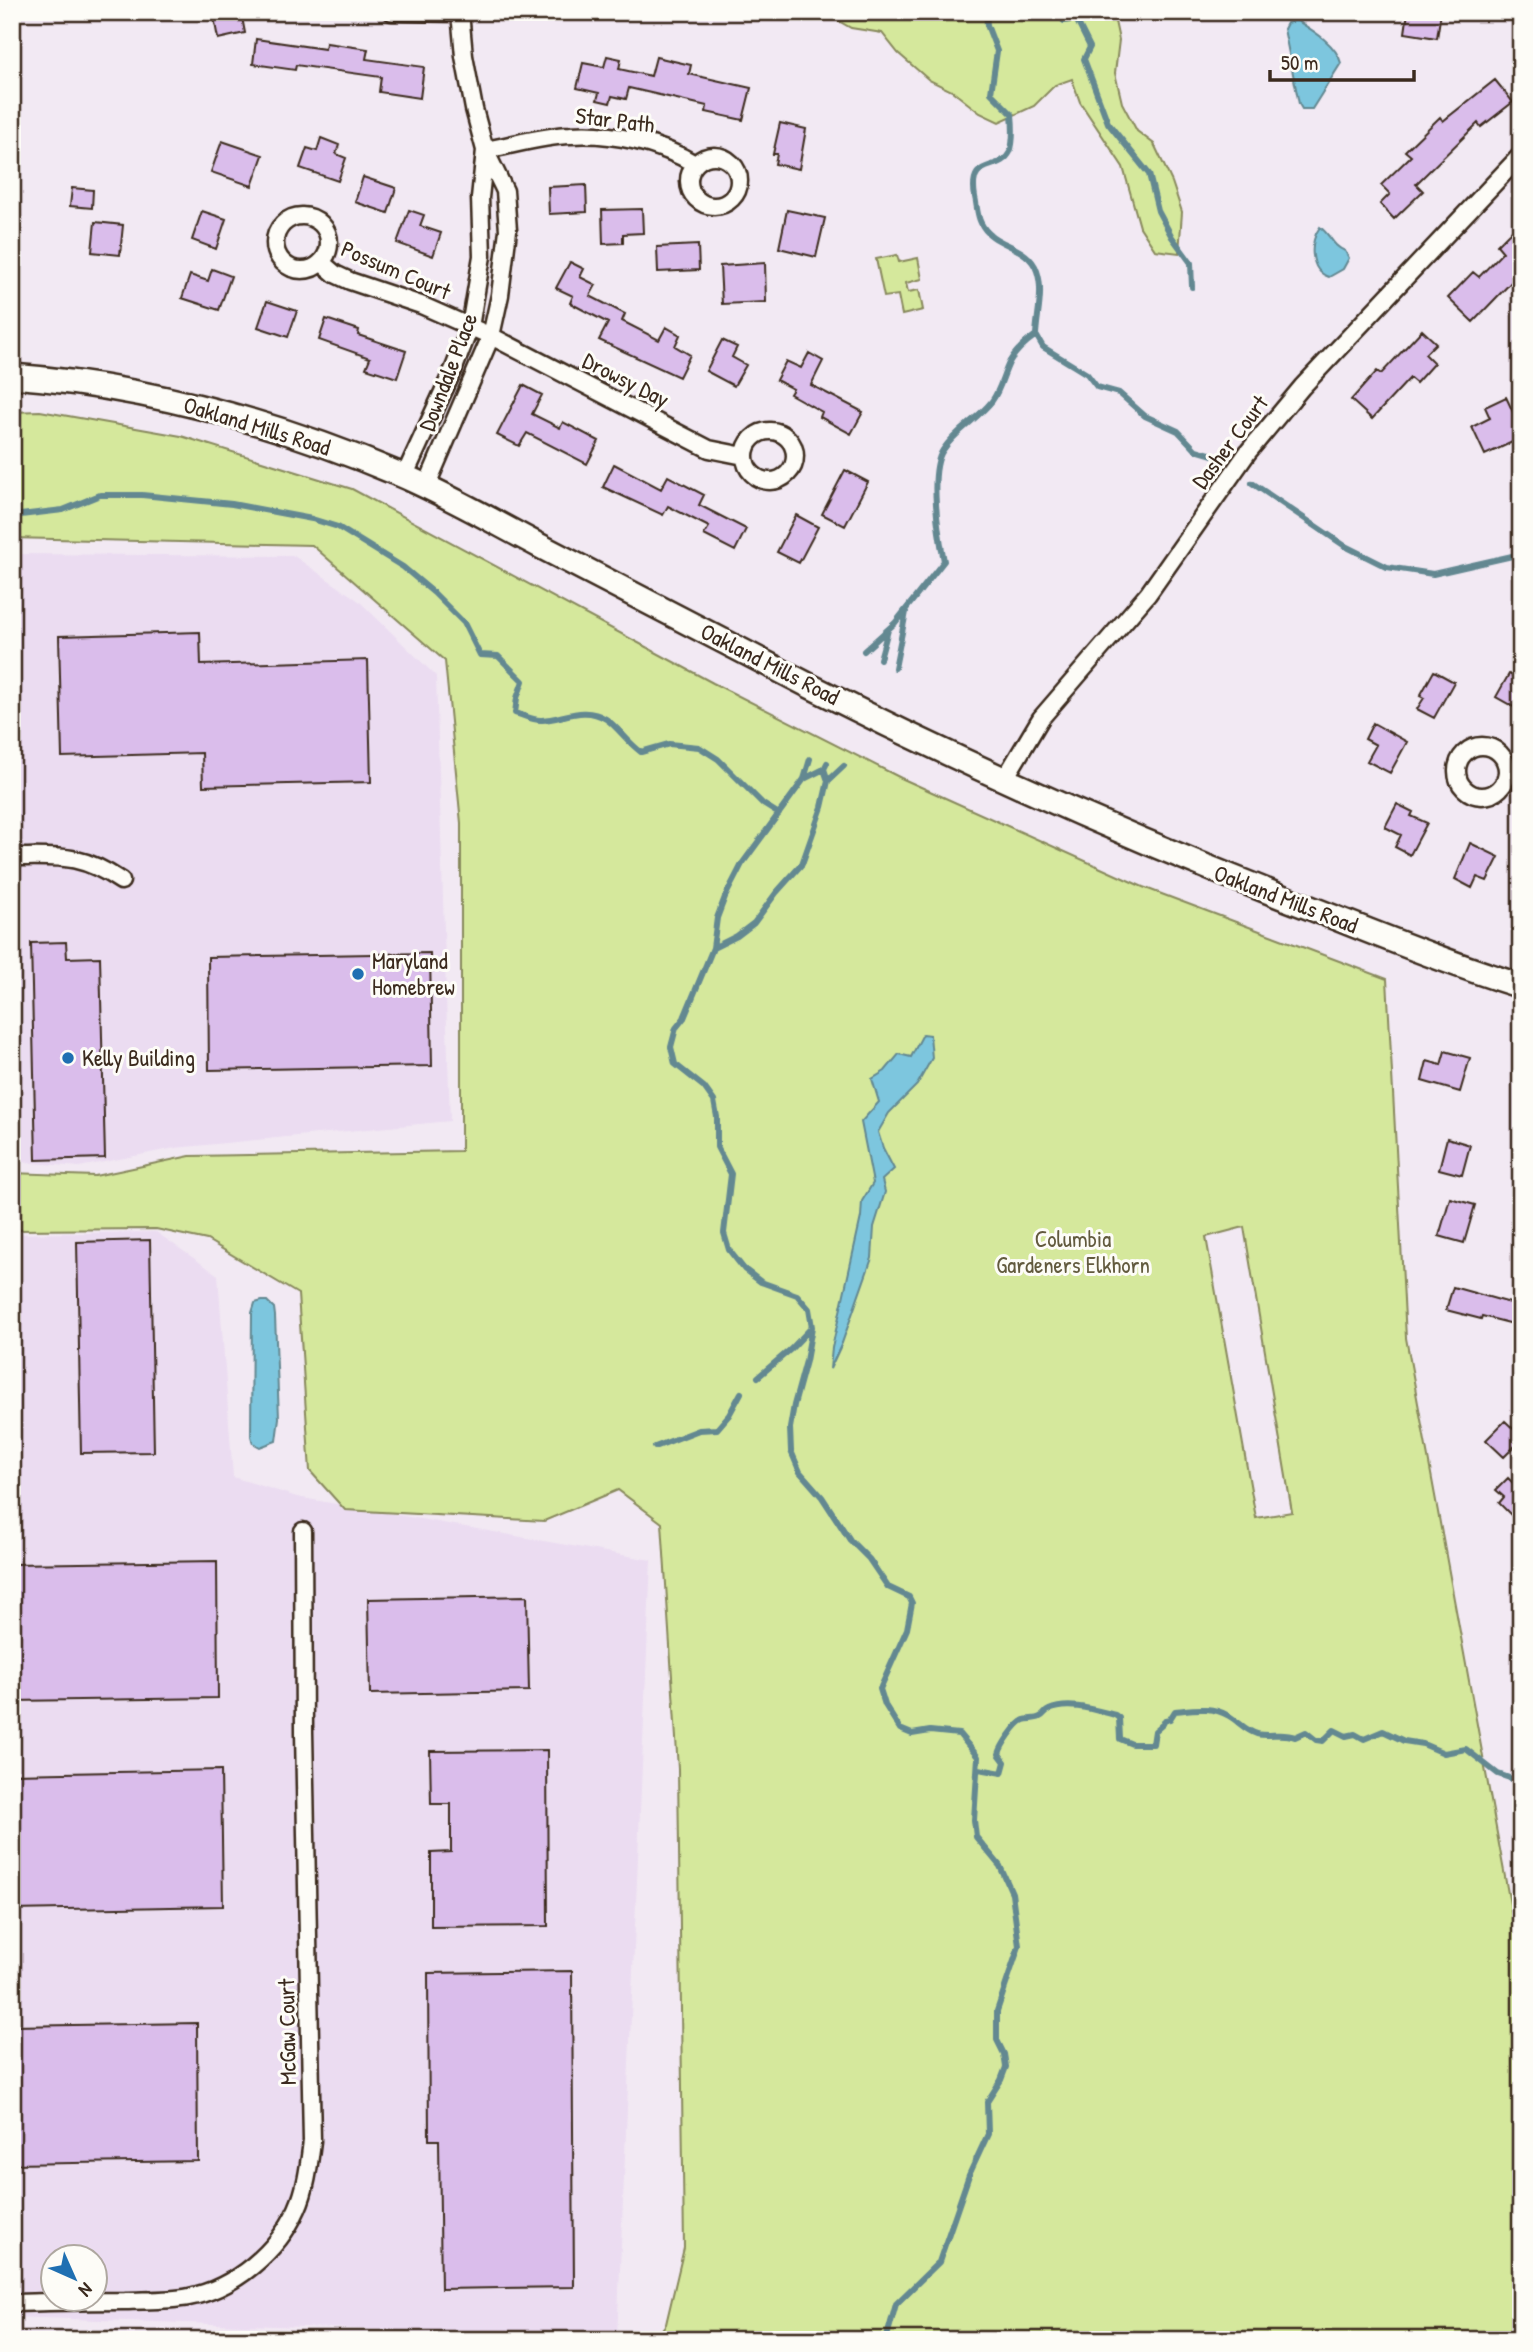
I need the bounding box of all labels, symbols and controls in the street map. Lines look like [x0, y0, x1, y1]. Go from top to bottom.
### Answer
scale bar [1270, 38, 1414, 82]
text: 50 m [1281, 48, 1318, 77]
street label: Star Path [574, 99, 657, 140]
street label: Possum Court [337, 233, 457, 307]
street label: Downdale Place [411, 308, 484, 435]
street label: Drowsy Day [578, 345, 675, 415]
street label: Dasher Court [1184, 388, 1276, 495]
street label: Oakland Mills Road [180, 389, 334, 463]
street label: Oakland Mills Road [696, 615, 845, 712]
street label: Oakland Mills Road [1210, 857, 1363, 940]
place label: Maryland Homebrew [372, 945, 455, 1002]
marker: Maryland Homebrew [350, 966, 366, 982]
place label: Kelly Building [82, 1042, 195, 1073]
marker: Kelly Building [60, 1050, 76, 1066]
park label: Columbia Gardeners Elkhorn [996, 1223, 1150, 1280]
street label: McGaw Court [270, 1977, 303, 2085]
north arrow [38, 2244, 108, 2314]
text: N [73, 2277, 99, 2303]

